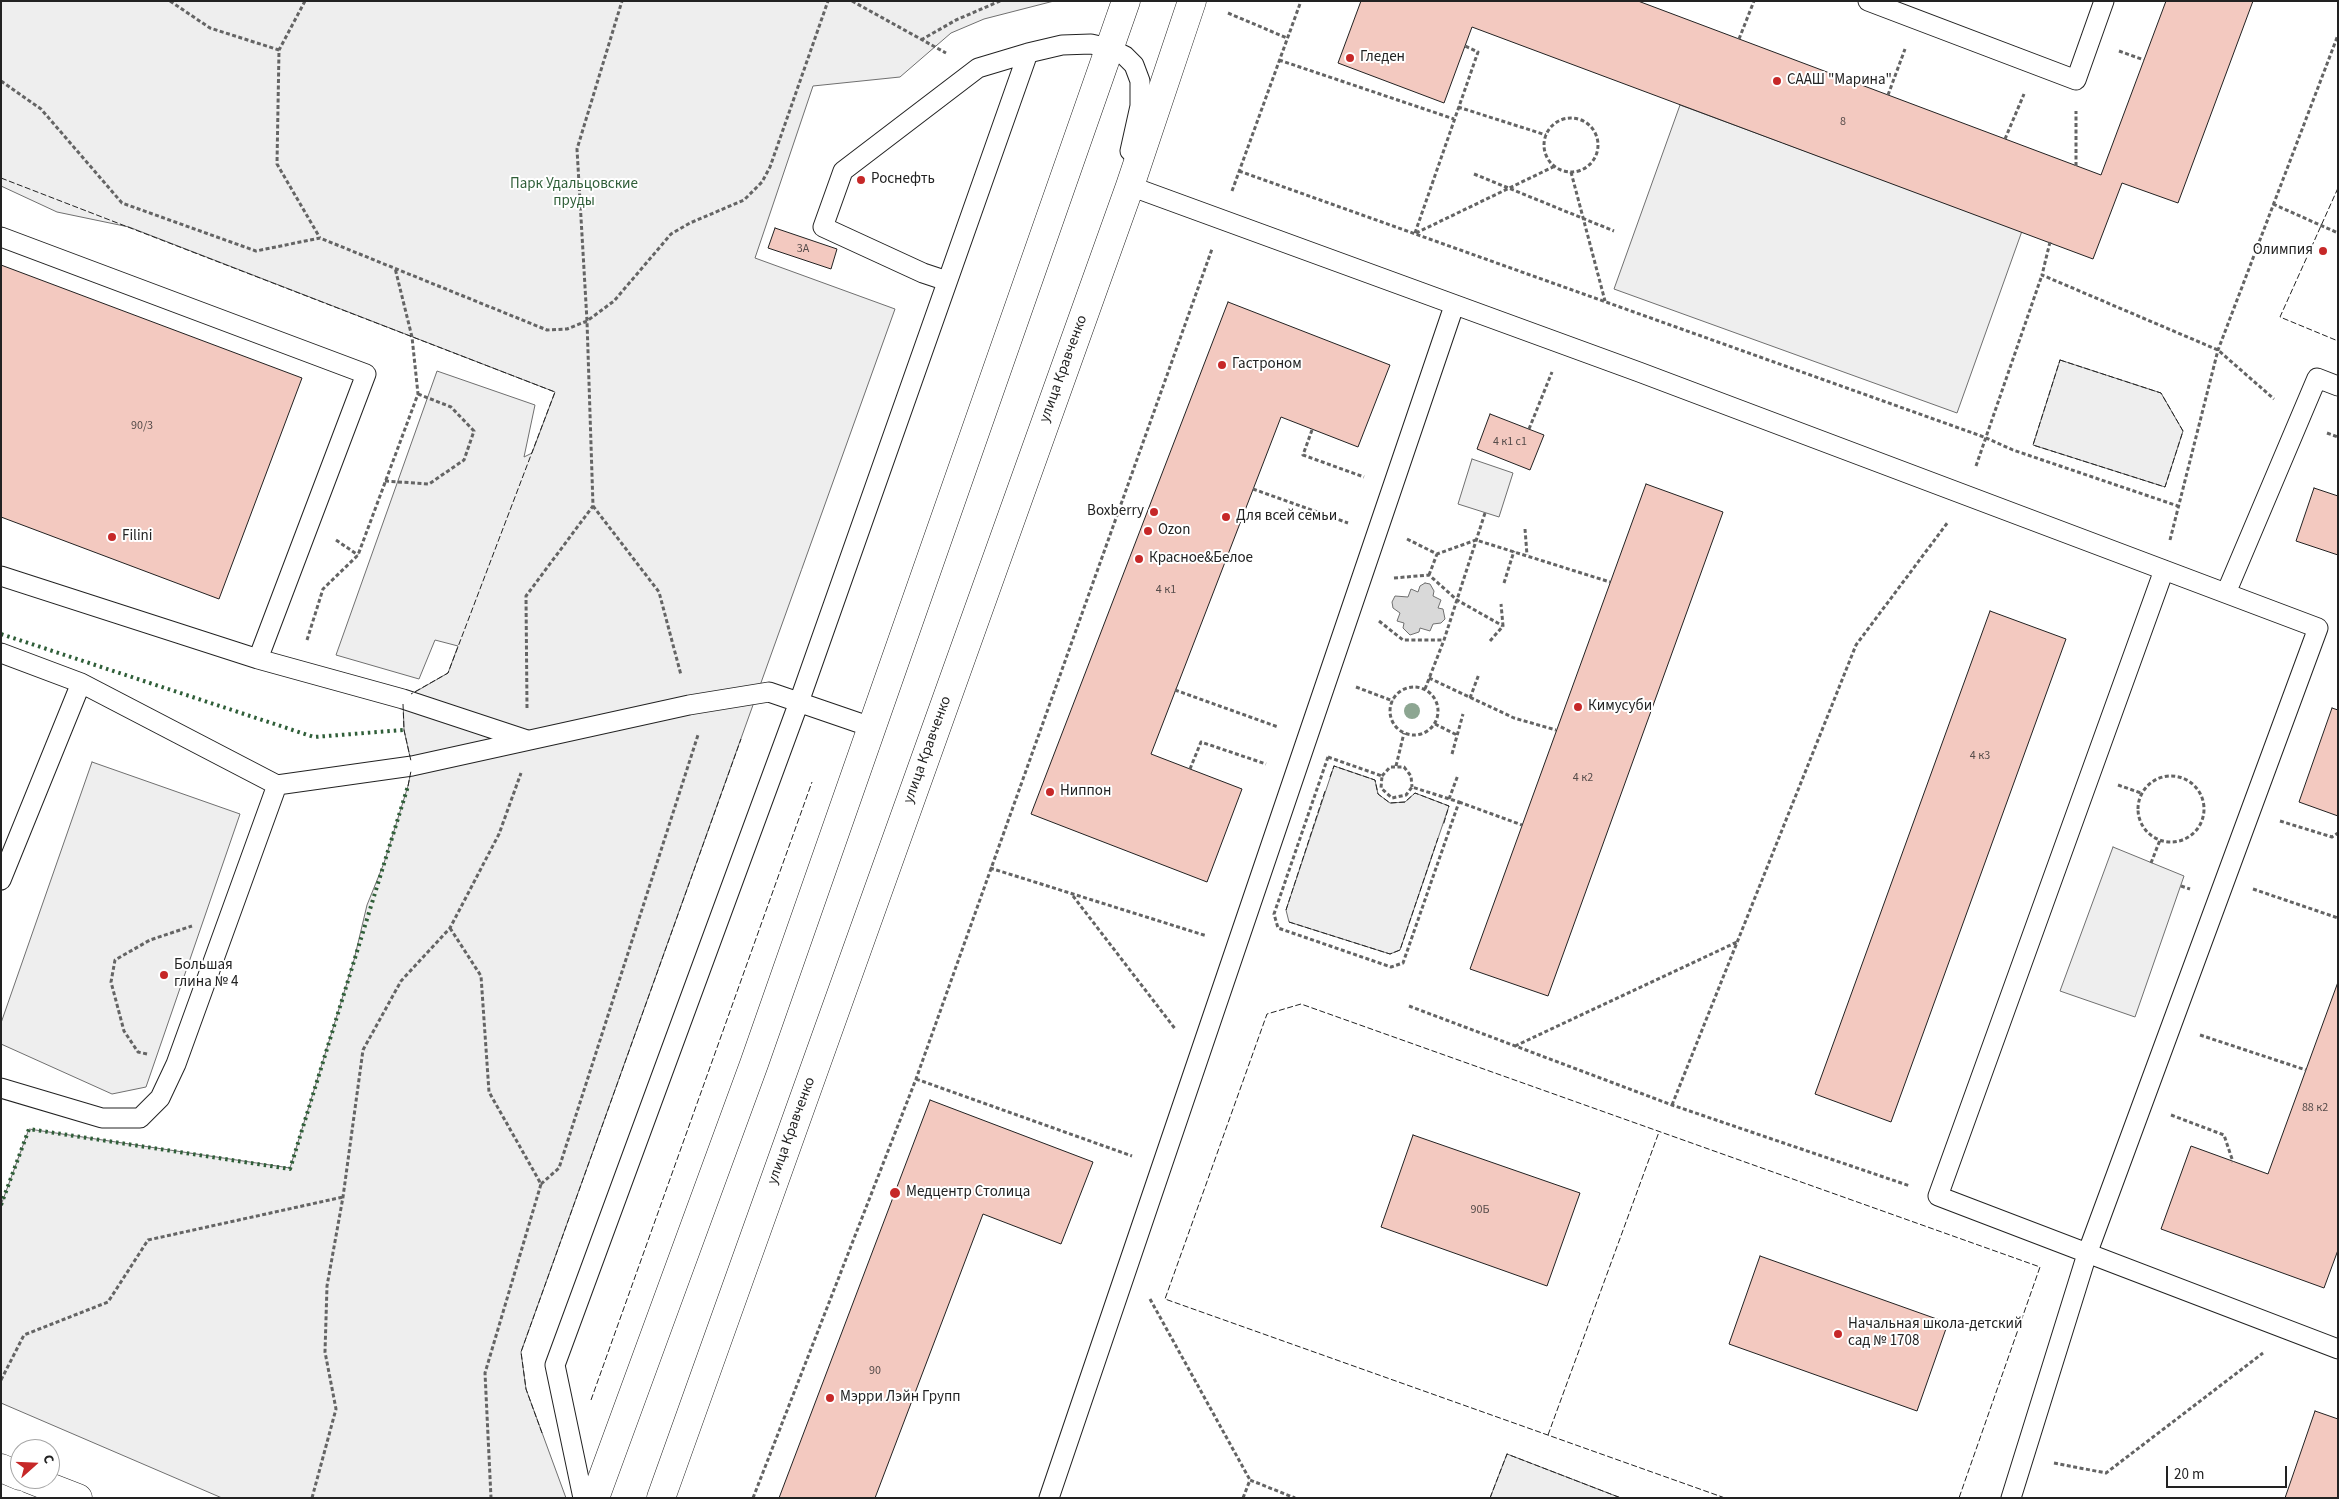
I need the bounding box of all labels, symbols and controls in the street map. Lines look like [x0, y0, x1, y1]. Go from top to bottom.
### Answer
place label: Гледен [1360, 49, 1405, 67]
marker: Гледен [1344, 52, 1356, 64]
place label: СААШ "Марина" [1787, 72, 1892, 90]
marker: СААШ "Марина" [1771, 75, 1783, 87]
house number: 8 [1840, 115, 1846, 129]
place label: Роснефть [871, 171, 935, 189]
marker: Роснефть [855, 174, 867, 186]
park label: Парк Удальцовские пруды [510, 176, 638, 211]
house number: 3А [797, 242, 809, 256]
place label: Олимпия [2253, 242, 2313, 260]
marker: Олимпия [2317, 245, 2329, 257]
street label: улица Кравченко [1036, 313, 1092, 425]
place label: Гастроном [1232, 356, 1302, 374]
marker: Гастроном [1216, 359, 1228, 371]
house number: 90/3 [131, 419, 153, 433]
house number: 4 к1 с1 [1493, 435, 1527, 449]
place label: Boxberry [1087, 503, 1144, 521]
marker: Boxberry [1148, 506, 1160, 518]
place label: Для всей семьи [1236, 508, 1337, 526]
marker: Для всей семьи [1220, 511, 1232, 523]
place label: Ozon [1158, 522, 1190, 540]
marker: Ozon [1142, 525, 1154, 537]
place label: Filini [122, 528, 153, 546]
marker: Filini [106, 531, 118, 543]
place label: Красное&Белое [1149, 550, 1253, 568]
marker: Красное&Белое [1133, 553, 1145, 565]
house number: 4 к1 [1156, 583, 1176, 597]
street label: улица Кравченко [900, 694, 956, 806]
place label: Кимусуби [1588, 698, 1652, 716]
marker: Кимусуби [1572, 701, 1584, 713]
house number: 4 к3 [1970, 749, 1990, 763]
house number: 4 к2 [1573, 771, 1593, 785]
place label: Ниппон [1060, 783, 1111, 801]
marker: Ниппон [1044, 786, 1056, 798]
place label: Большая глина № 4 [174, 957, 239, 992]
marker: Большая глина № 4 [158, 969, 170, 981]
street label: улица Кравченко [764, 1075, 820, 1187]
house number: 88 к2 [2302, 1101, 2328, 1115]
place label: Медцентр Столица [906, 1184, 1030, 1202]
marker: Медцентр Столица [888, 1186, 902, 1200]
house number: 90Б [1471, 1203, 1489, 1217]
place label: Начальная школа-детский сад № 1708 [1848, 1316, 2022, 1351]
marker: Начальная школа-детский сад № 1708 [1832, 1328, 1844, 1340]
house number: 90 [869, 1364, 881, 1378]
place label: Мэрри Лэйн Групп [840, 1389, 961, 1407]
marker: Мэрри Лэйн Групп [824, 1392, 836, 1404]
north arrow [10, 1439, 60, 1489]
text: С [37, 1452, 59, 1466]
scale bar [2169, 1456, 2290, 1488]
text: 20 m [2174, 1464, 2204, 1485]

